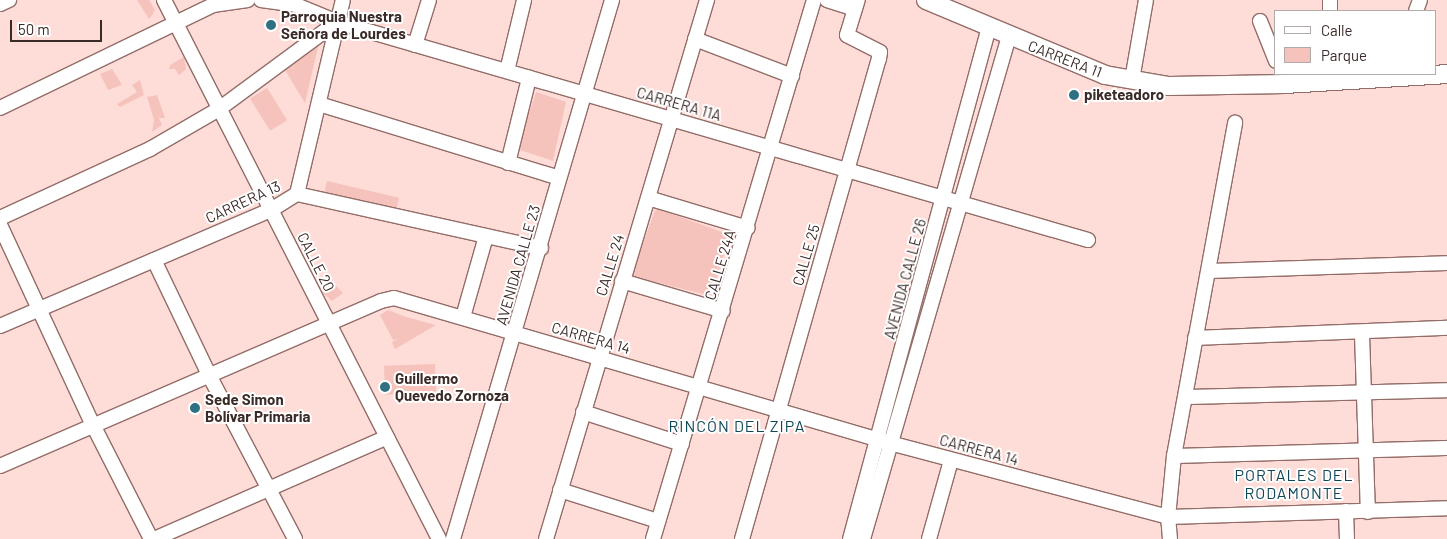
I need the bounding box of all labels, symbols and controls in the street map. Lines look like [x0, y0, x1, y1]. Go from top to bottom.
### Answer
place label: Parroquia Nuestra Señora de Lourdes [281, 7, 406, 42]
scale bar [12, 10, 105, 42]
legend [1274, 10, 1437, 75]
marker: Parroquia Nuestra Señora de Lourdes [265, 19, 277, 31]
text: 50 m [18, 20, 50, 38]
text: Calle [1321, 21, 1353, 39]
street label: CARRERA 11 [1025, 37, 1105, 81]
text: Parque [1321, 46, 1367, 64]
street label: CARRERA 11A [635, 83, 723, 125]
place label: piketeadoro [1084, 86, 1164, 104]
marker: piketeadoro [1068, 89, 1080, 101]
street label: CARRERA 13 [203, 177, 283, 227]
street label: AVENIDA CALLE 23 [492, 203, 544, 327]
street label: AVENIDA CALLE 26 [880, 217, 930, 341]
street label: CALLE 25 [789, 222, 823, 288]
street label: CALLE 24A [701, 228, 739, 302]
street label: CALLE 20 [293, 229, 339, 295]
street label: CALLE 24 [592, 232, 628, 298]
street label: CARRERA 14 [550, 318, 632, 358]
place label: Guillermo Quevedo Zornoza [395, 369, 509, 404]
marker: Guillermo Quevedo Zornoza [379, 381, 391, 393]
place label: Sede Simon Bolívar Primaria [205, 390, 310, 425]
marker: Sede Simon Bolívar Primaria [189, 402, 201, 414]
district label: RINCÓN DEL ZIPA [667, 416, 807, 436]
street label: CARRERA 14 [938, 431, 1020, 469]
district label: PORTALES DEL RODAMONTE [1233, 465, 1355, 503]

